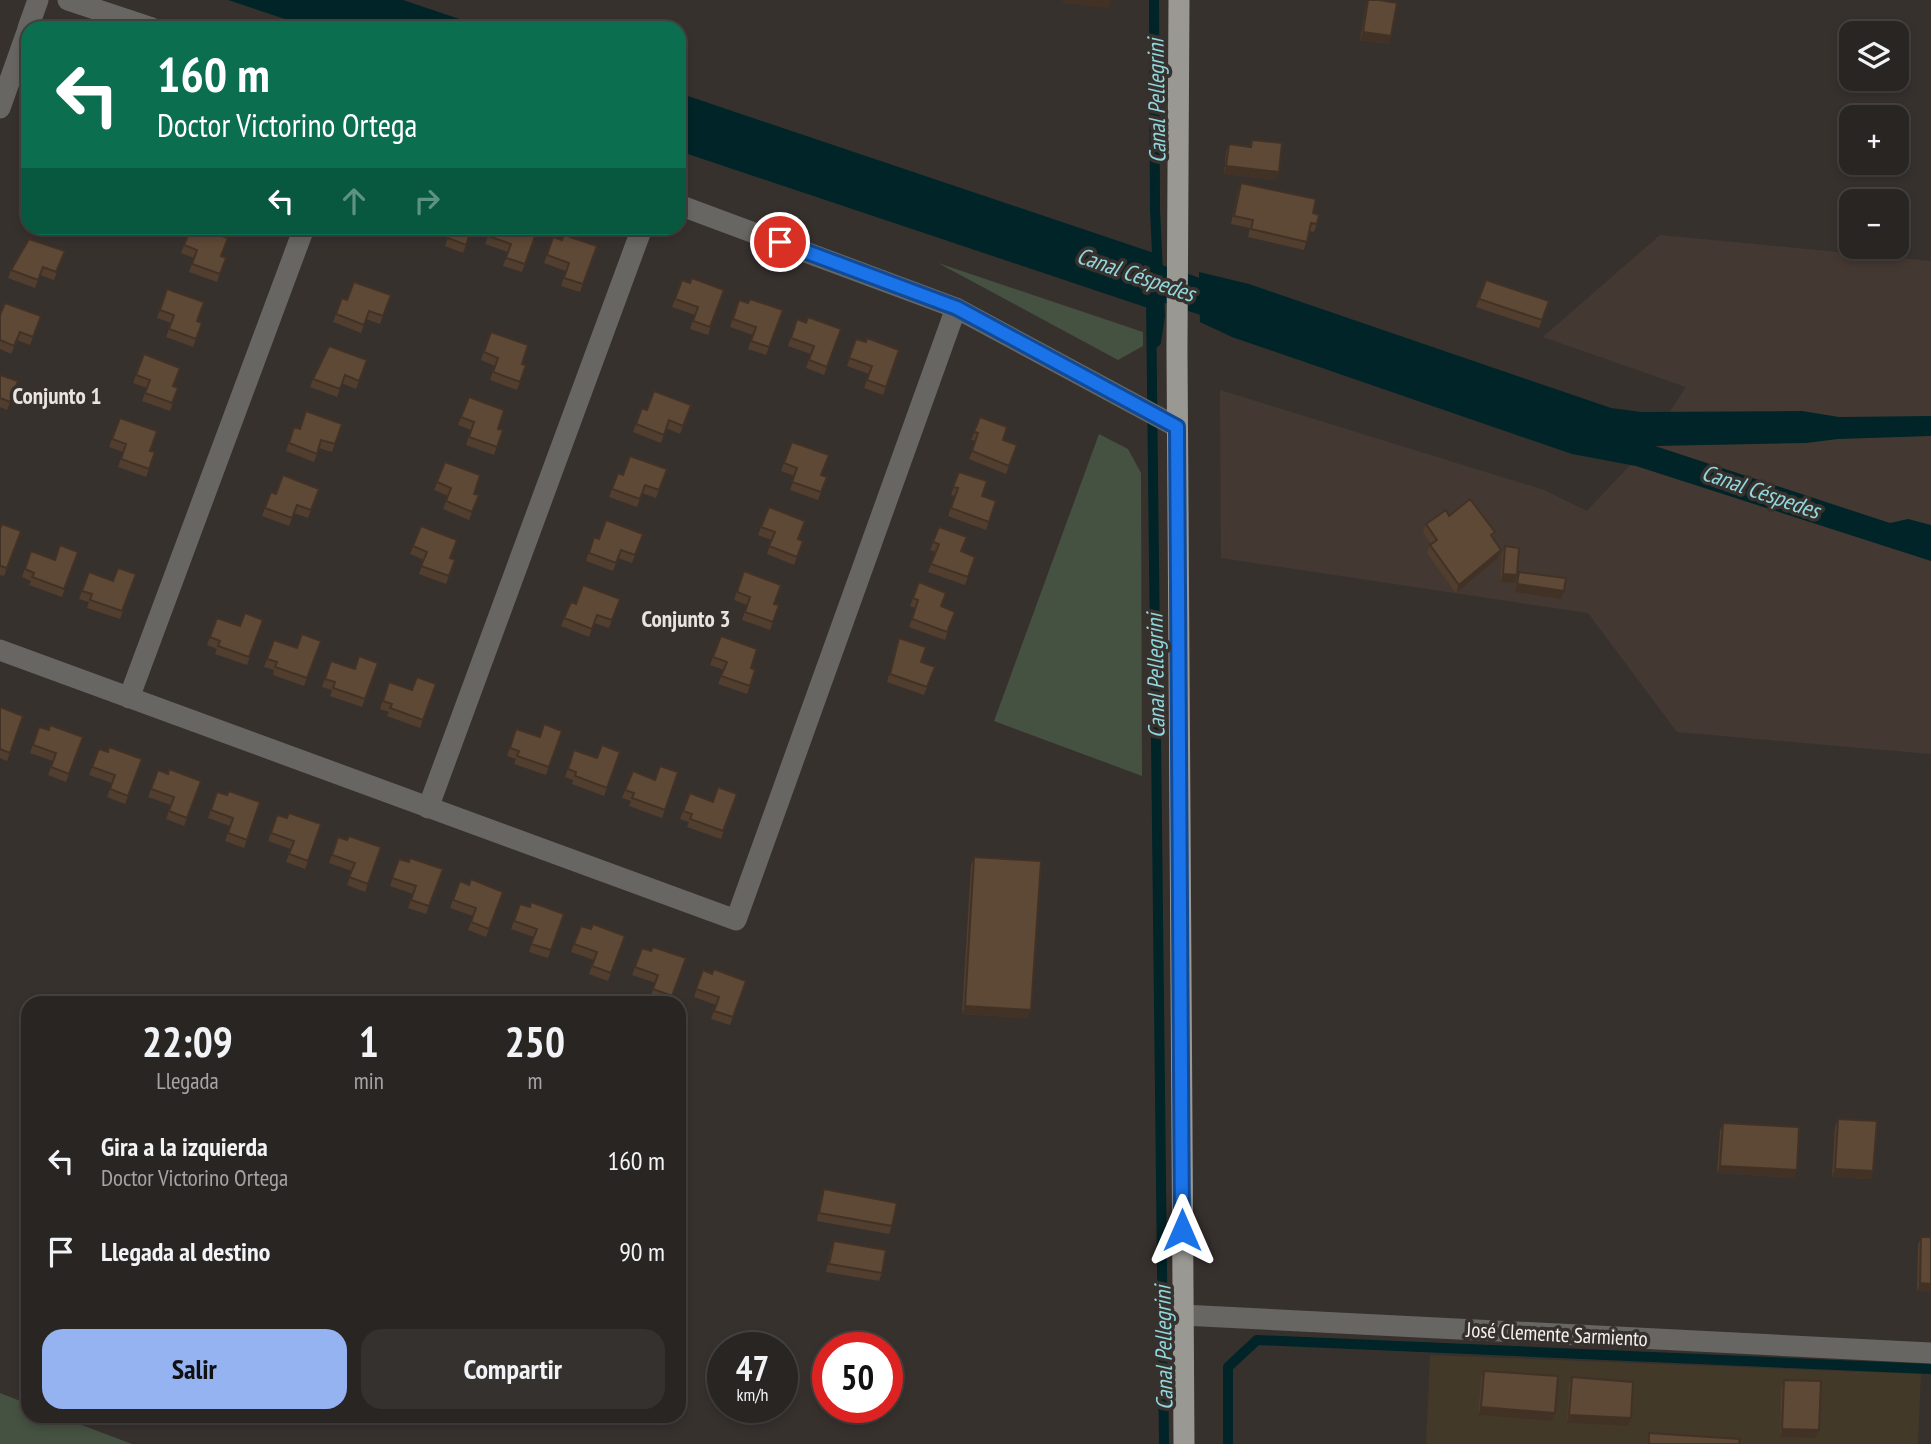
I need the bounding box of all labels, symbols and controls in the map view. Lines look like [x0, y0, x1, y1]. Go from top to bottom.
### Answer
map controls [1839, 21, 1909, 259]
button: layers [1839, 21, 1909, 91]
water label: Canal Pellegrini [1140, 35, 1172, 164]
text: 160 m [157, 42, 270, 106]
icon: left [42, 49, 133, 140]
text: Doctor Victorino Ortega [157, 104, 417, 146]
button: + [1839, 105, 1909, 175]
icon: left [262, 182, 300, 220]
icon: ahead [335, 182, 373, 220]
icon: right [408, 182, 446, 220]
button: − [1839, 189, 1909, 259]
pin [750, 212, 810, 272]
icon: arrive [761, 223, 799, 261]
water label: Canal Céspedes [1073, 240, 1201, 308]
district label: Conjunto 1 [13, 381, 101, 410]
water label: Canal Céspedes [1698, 457, 1826, 525]
district label: Conjunto 3 [642, 604, 730, 633]
water label: Canal Pellegrini [1139, 610, 1171, 739]
text: 22:09 [142, 1014, 233, 1069]
text: 1 [359, 1014, 379, 1069]
text: 250 [505, 1014, 565, 1069]
text: Llegada [156, 1066, 219, 1095]
text: min [354, 1066, 384, 1095]
text: m [527, 1066, 542, 1095]
text: Gira a la izquierda [101, 1130, 268, 1163]
icon: left [42, 1142, 80, 1180]
text: 160 m [607, 1144, 665, 1177]
text: Doctor Victorino Ortega [101, 1163, 288, 1192]
position arrow [1145, 1193, 1219, 1267]
icon: arrive [42, 1233, 80, 1271]
text: Llegada al destino [101, 1235, 270, 1268]
text: 90 m [619, 1235, 665, 1268]
water label: Canal Pellegrini [1147, 1282, 1179, 1411]
street label: José Clemente Sarmiento [1465, 1316, 1648, 1352]
button: Salir [42, 1329, 347, 1409]
button: Compartir [361, 1329, 665, 1409]
speed limit sign: 50 [812, 1332, 903, 1423]
text: 47 [736, 1345, 769, 1391]
text: km/h [737, 1383, 768, 1406]

